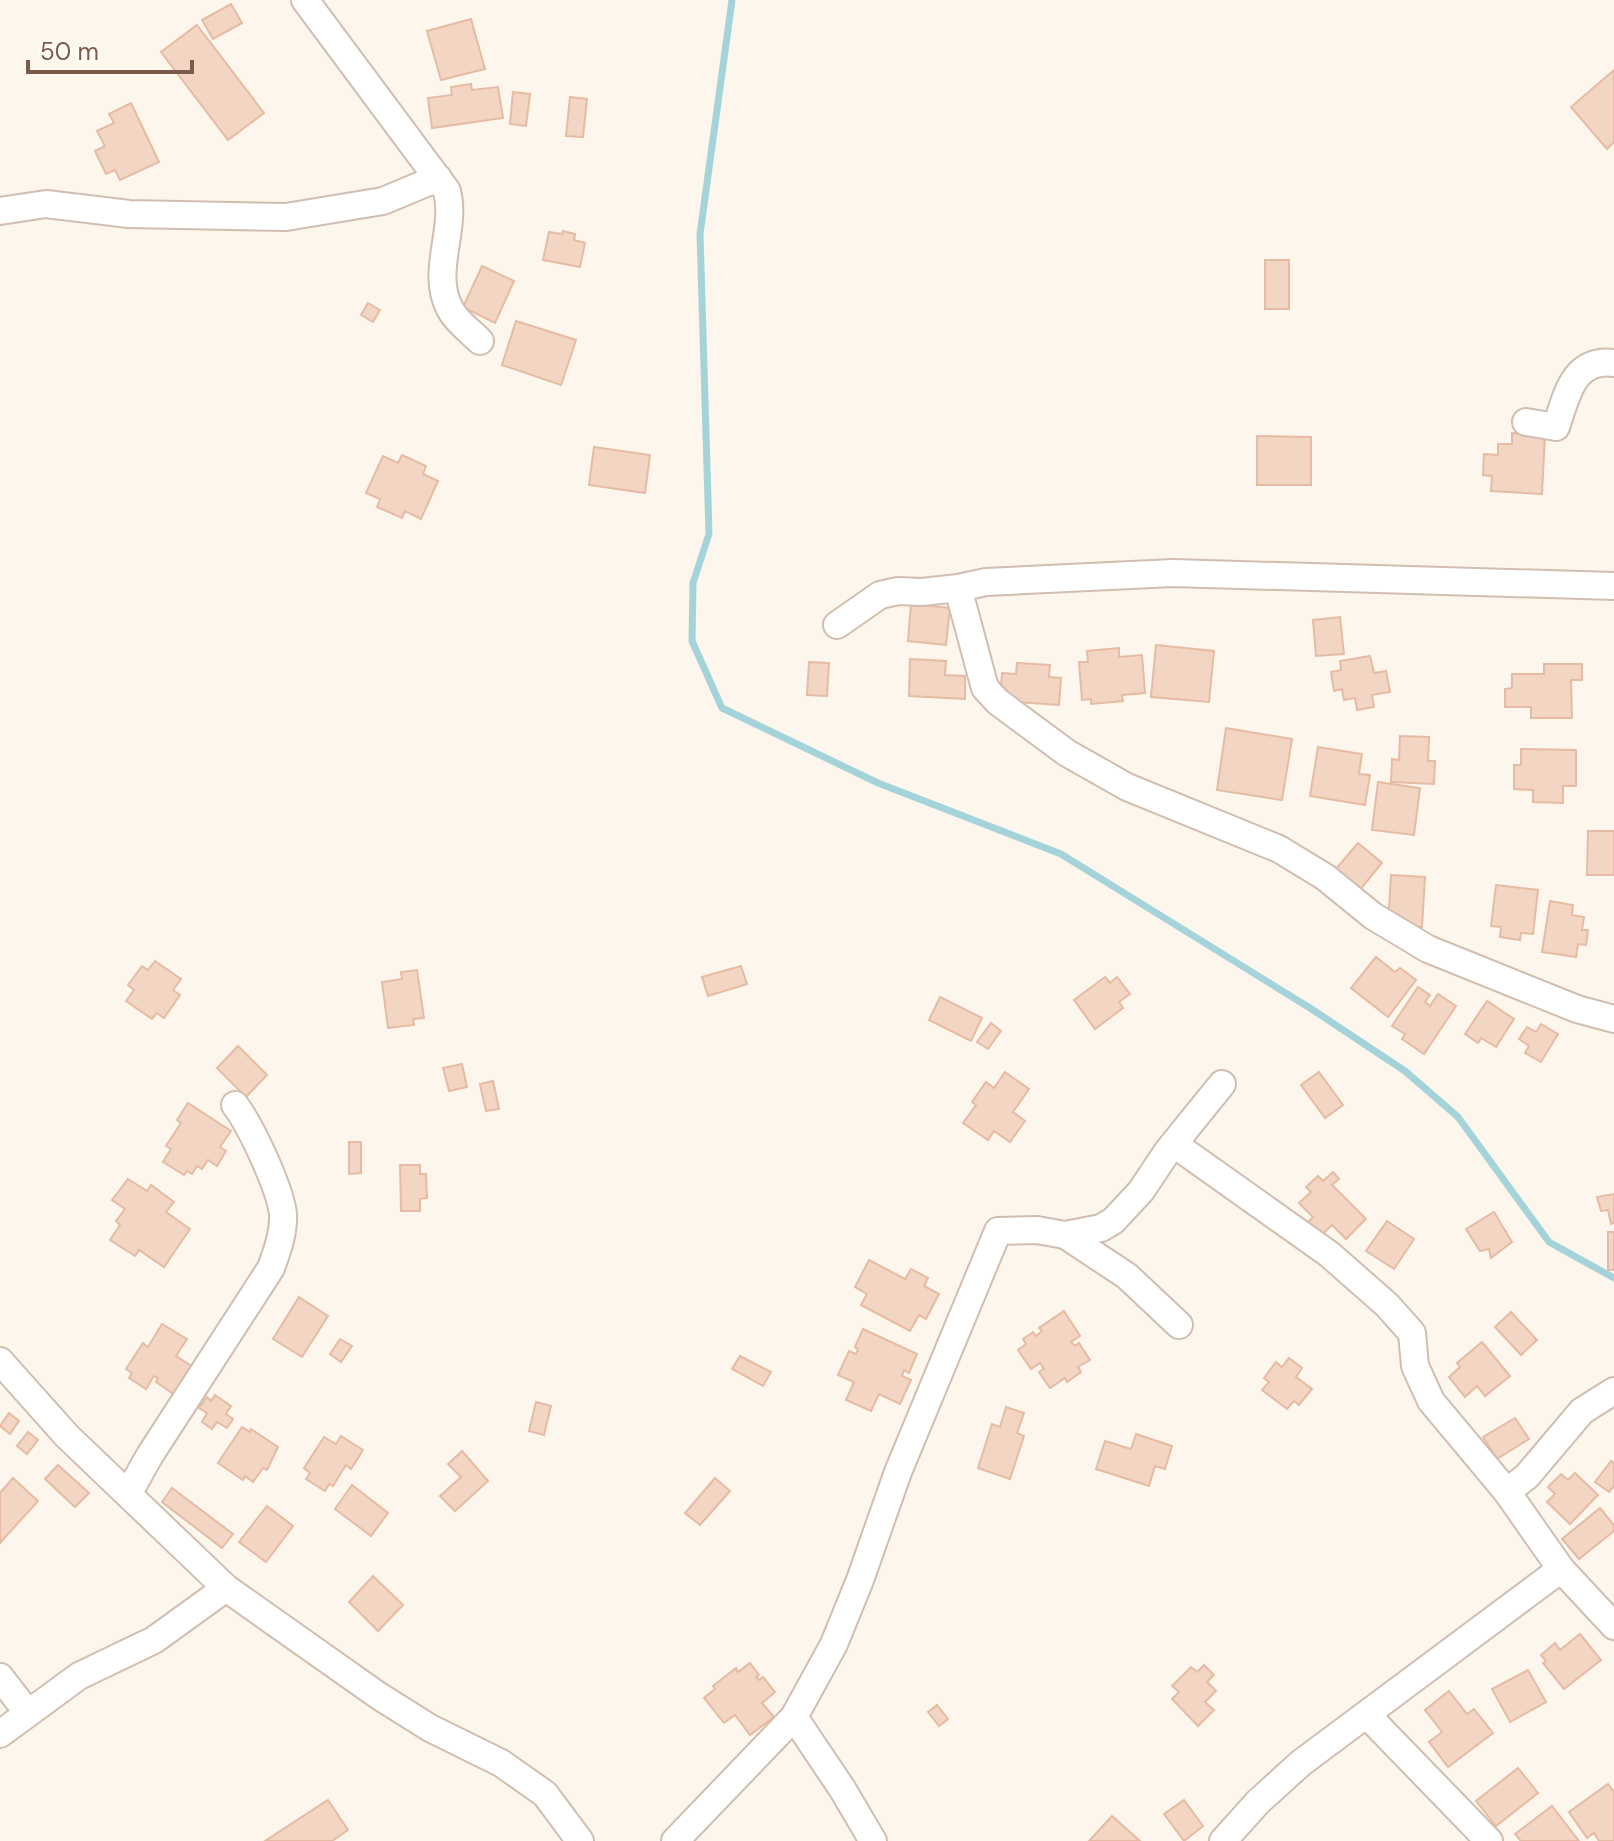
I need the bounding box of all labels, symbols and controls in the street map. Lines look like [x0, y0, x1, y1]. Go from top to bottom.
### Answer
scale bar [28, 24, 192, 74]
text: 50 m [40, 36, 99, 67]

